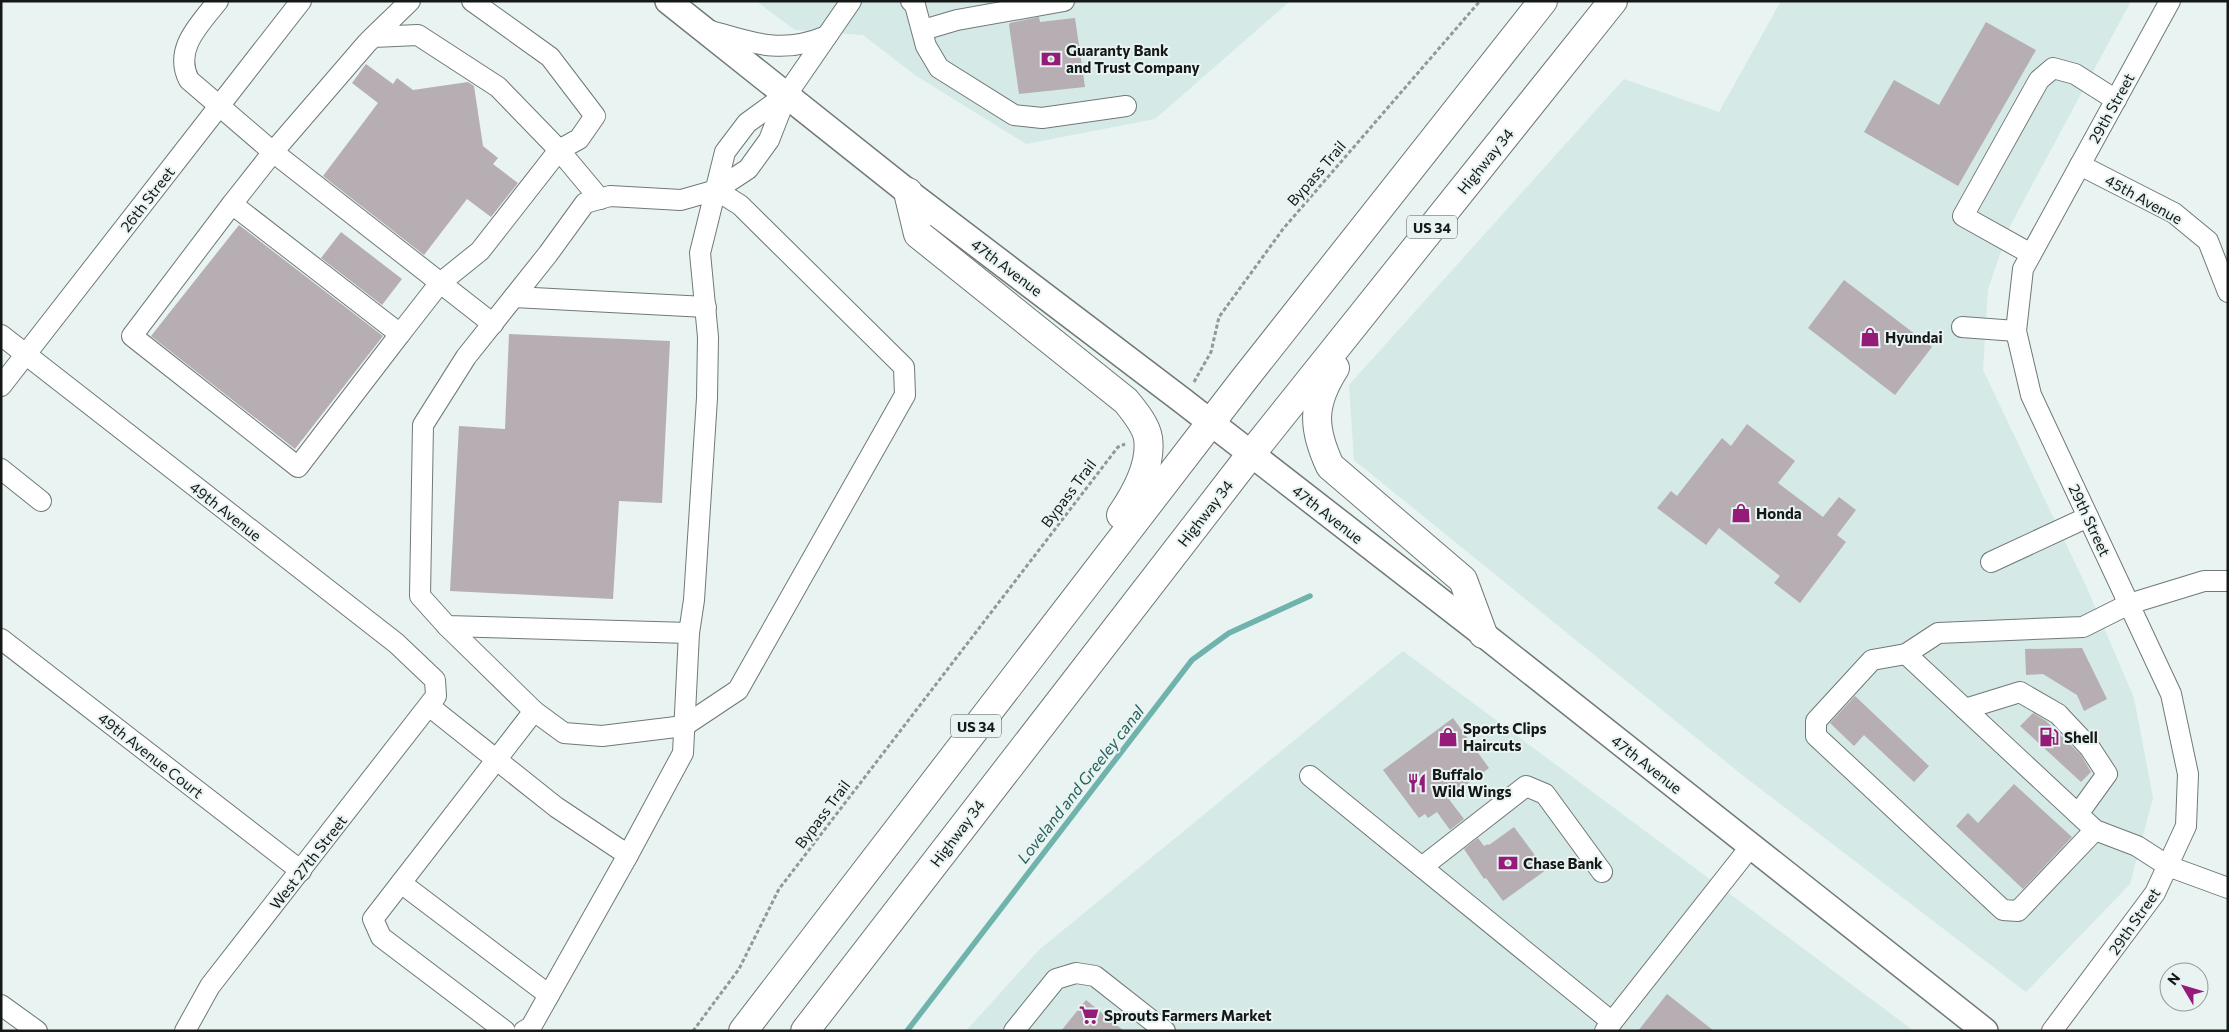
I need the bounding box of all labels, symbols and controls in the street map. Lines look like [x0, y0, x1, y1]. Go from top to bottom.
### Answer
place label: Guaranty Bank and Trust Company [1066, 41, 1200, 76]
bank icon: Guaranty Bank and Trust Company [1040, 48, 1062, 70]
street label: 29th Street [2084, 70, 2138, 146]
street label: Highway 34 [1453, 124, 1517, 198]
street label: Bypass Trail [1283, 137, 1349, 209]
street label: 26th Street [116, 163, 178, 235]
street label: 45th Avenue [2102, 170, 2186, 228]
road number: US 34 [1407, 216, 1457, 238]
street label: 47th Avenue [968, 234, 1046, 300]
shop icon: Hyundai [1859, 326, 1881, 348]
place label: Hyundai [1885, 328, 1943, 346]
street label: Bypass Trail [1037, 456, 1099, 530]
street label: Highway 34 [1173, 476, 1237, 550]
street label: 49th Avenue [187, 478, 265, 545]
street label: 47th Avenue [1289, 481, 1367, 547]
street label: 29th Street [2065, 481, 2115, 559]
shop icon: Honda [1730, 502, 1752, 524]
place label: Honda [1756, 504, 1802, 522]
water label: Loveland and Greeley canal [1013, 701, 1148, 867]
street label: 49th Avenue Court [95, 708, 207, 802]
road number: US 34 [951, 714, 1001, 738]
place label: Sports Clips Haircuts [1463, 719, 1546, 754]
shop icon: Sports Clips Haircuts [1437, 726, 1459, 748]
fuel station icon: Shell [2038, 726, 2060, 748]
place label: Shell [2064, 728, 2098, 746]
street label: 47th Avenue [1608, 731, 1686, 797]
place label: Buffalo Wild Wings [1432, 765, 1511, 800]
restaurant icon: Buffalo Wild Wings [1406, 772, 1428, 794]
street label: Bypass Trail [791, 777, 853, 851]
street label: Highway 34 [926, 796, 988, 870]
street label: West 27th Street [266, 811, 350, 913]
bank icon: Chase Bank [1497, 852, 1519, 874]
place label: Chase Bank [1523, 854, 1603, 872]
street label: 29th Street [2104, 884, 2164, 958]
north arrow [2159, 962, 2209, 1012]
text: N [2163, 969, 2183, 988]
supermarket icon: Sprouts Farmers Market [1078, 1004, 1100, 1026]
place label: Sprouts Farmers Market [1104, 1006, 1272, 1024]

